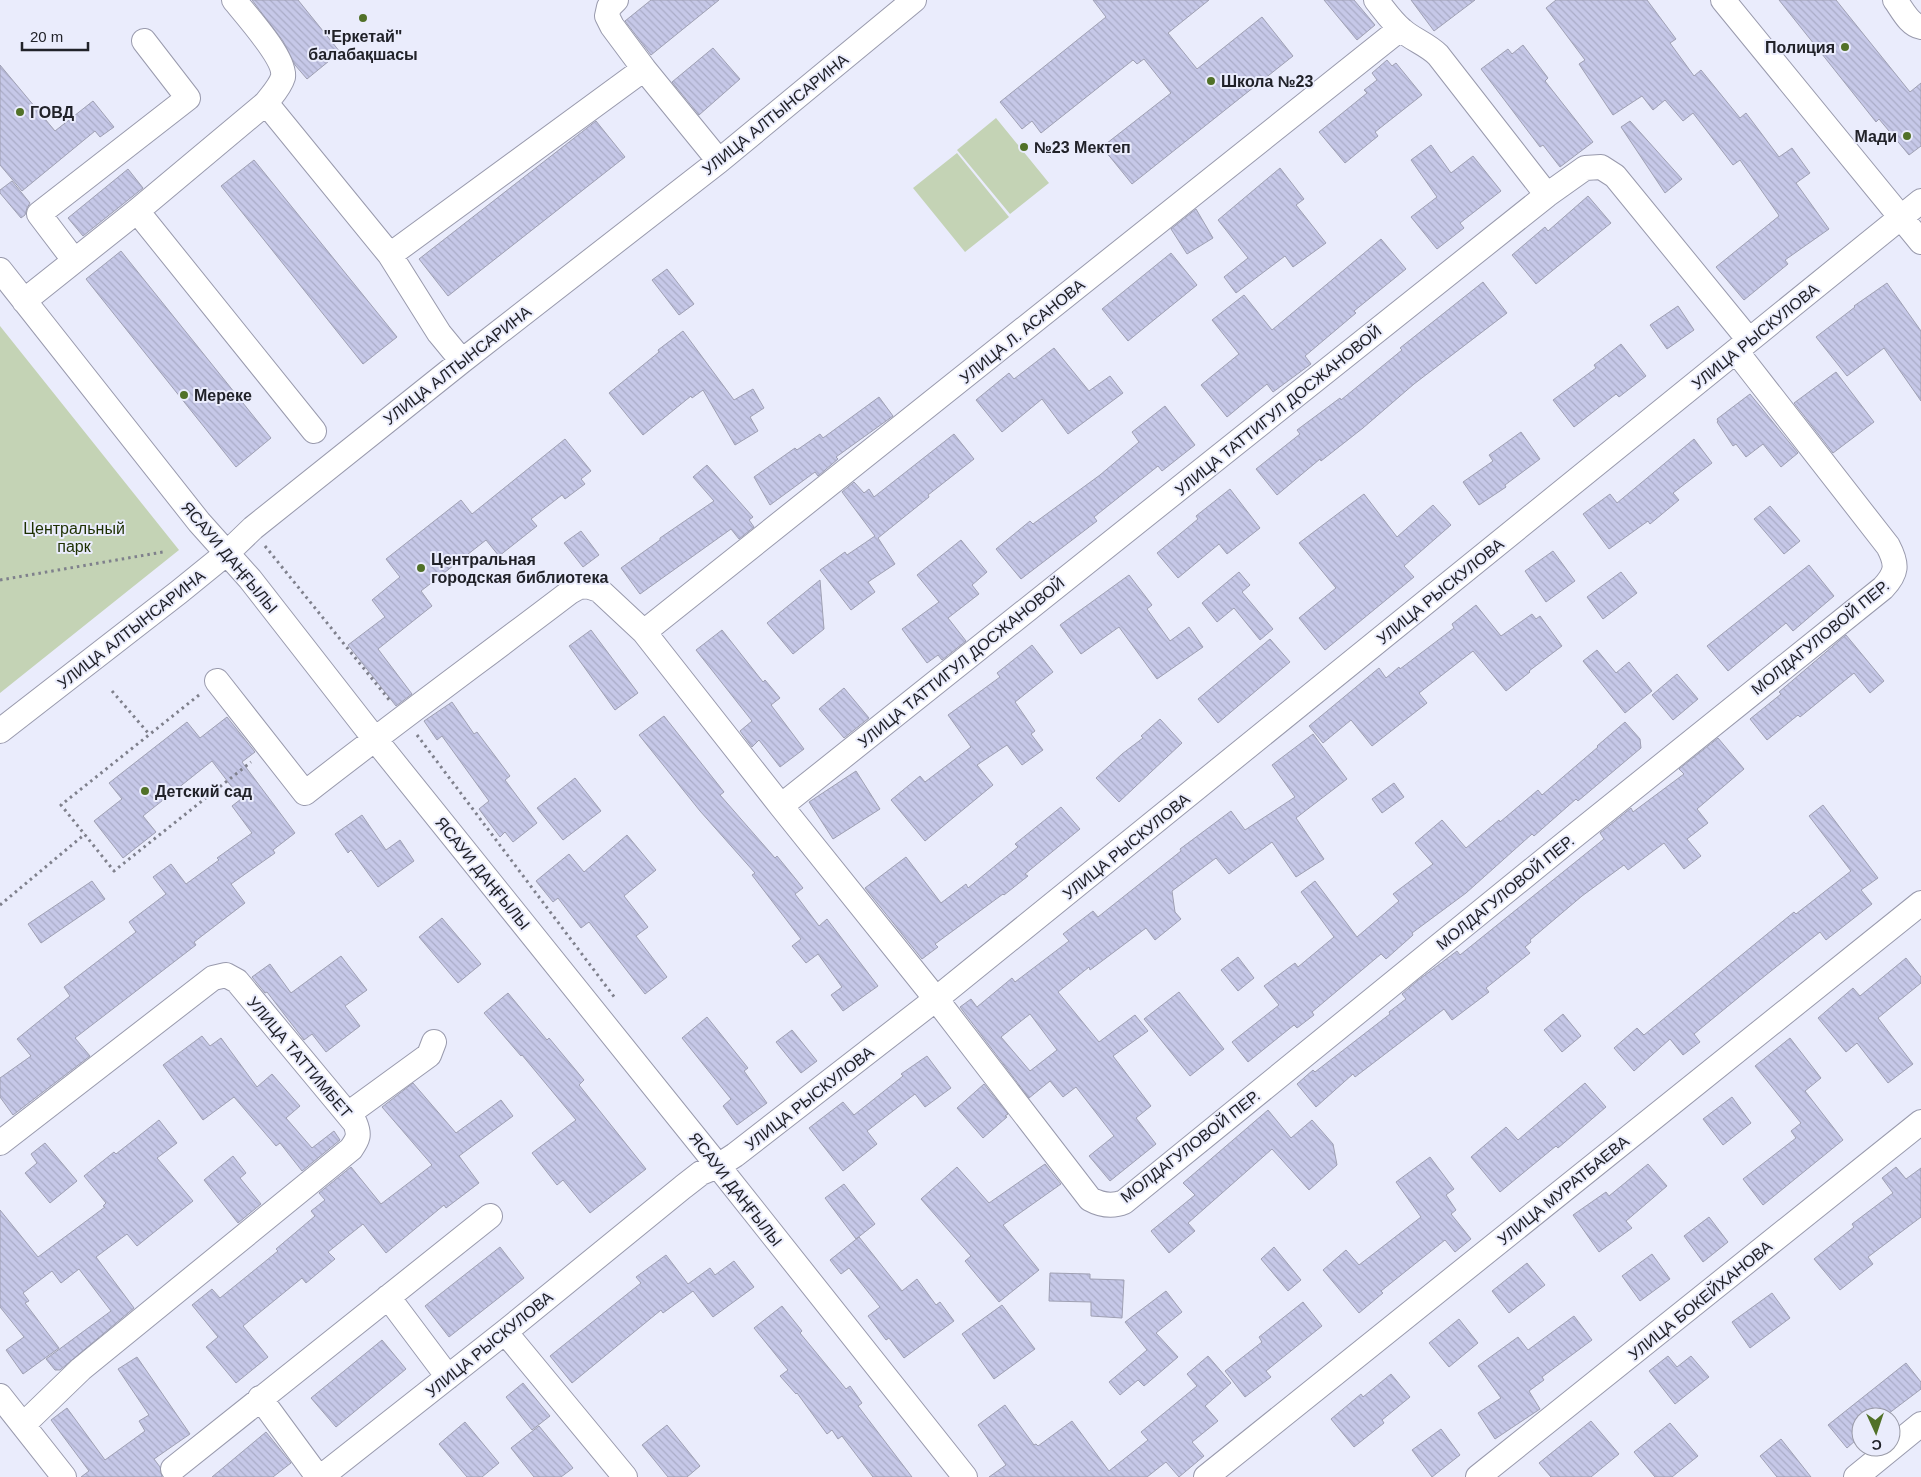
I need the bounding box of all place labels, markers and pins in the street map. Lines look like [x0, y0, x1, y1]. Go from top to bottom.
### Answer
marker: "Еркетай" балабақшасы [357, 12, 369, 24]
place label: "Еркетай" балабақшасы [308, 28, 418, 63]
place label: Полиция [1765, 39, 1835, 56]
marker: Полиция [1839, 41, 1851, 53]
place label: Школа №23 [1221, 73, 1313, 90]
marker: Школа №23 [1205, 75, 1217, 87]
place label: ГОВД [30, 104, 75, 121]
marker: ГОВД [14, 106, 26, 118]
place label: Мади [1855, 128, 1897, 145]
marker: Мади [1901, 130, 1913, 142]
place label: №23 Мектеп [1034, 139, 1131, 156]
marker: №23 Мектеп [1018, 141, 1030, 153]
place label: Мереке [194, 387, 252, 404]
marker: Мереке [178, 389, 190, 401]
place label: Центральная городская библиотека [431, 551, 608, 586]
marker: Центральная городская библиотека [415, 562, 427, 574]
place label: Детский сад [155, 783, 252, 800]
marker: Детский сад [139, 785, 151, 797]

